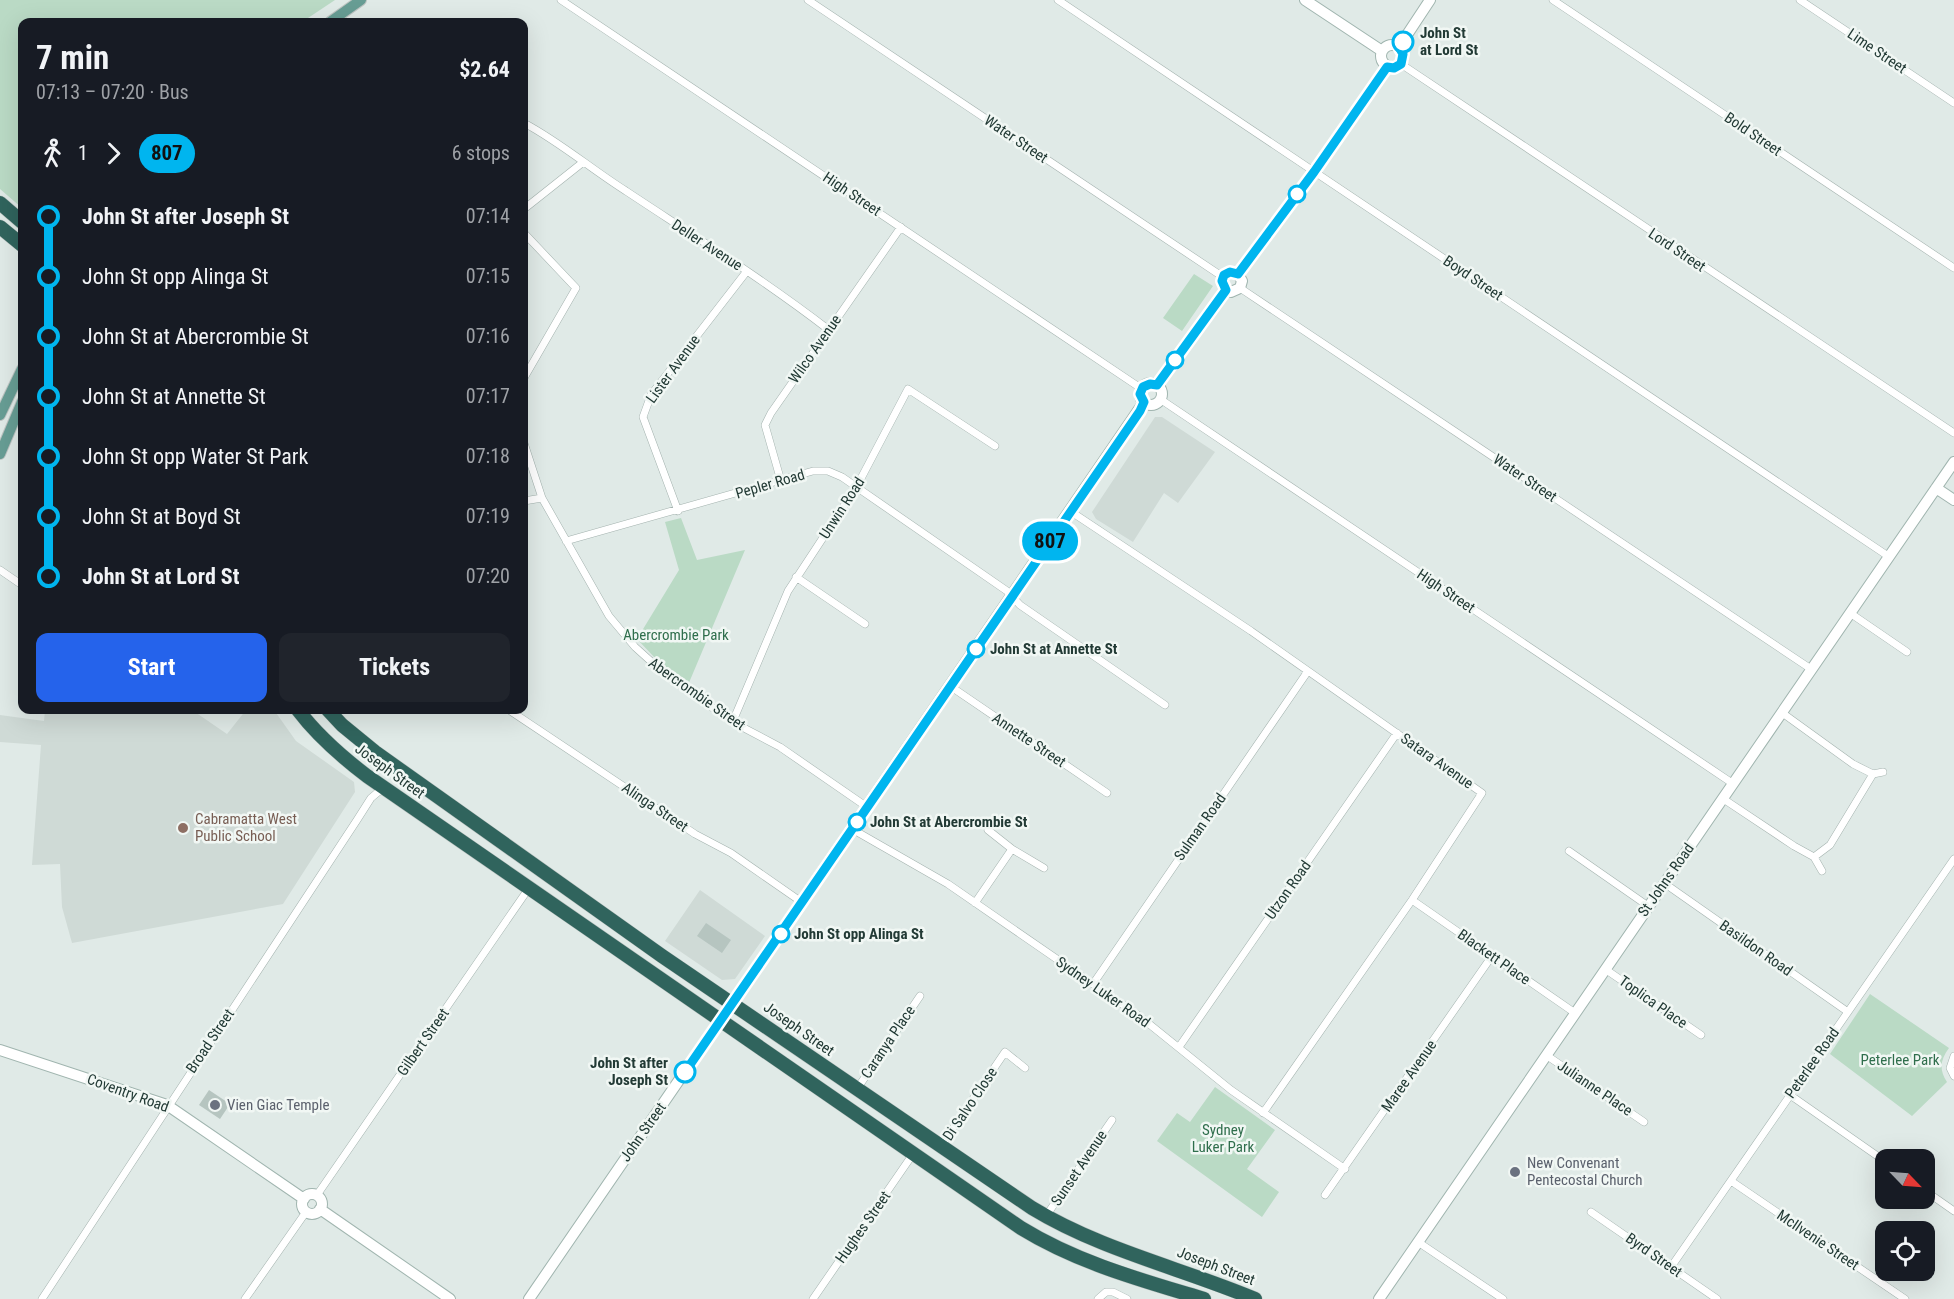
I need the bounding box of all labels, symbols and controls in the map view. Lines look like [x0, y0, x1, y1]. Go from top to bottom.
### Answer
place label: John St at Lord St [1420, 24, 1479, 59]
street label: Lime Street [1844, 25, 1910, 77]
marker: John St at Lord St [1392, 31, 1414, 53]
text: 7 min [36, 38, 109, 77]
text: $2.64 [459, 57, 510, 82]
text: 07:13 – 07:20 · Bus [36, 80, 189, 104]
street label: Bold Street [1721, 108, 1785, 160]
street label: Water Street [981, 111, 1051, 167]
icon: walk [36, 137, 69, 170]
icon: forward [97, 137, 130, 170]
text: 1 [78, 141, 88, 165]
text: 807 [151, 141, 183, 165]
text: 6 stops [452, 141, 510, 165]
street label: High Street [820, 168, 884, 220]
unlabelled marker [1288, 185, 1306, 203]
text: John St after Joseph St [82, 204, 289, 229]
text: 07:14 [466, 204, 510, 228]
street label: Deller Avenue [668, 215, 746, 275]
street label: Lord Street [1645, 224, 1709, 276]
street label: Boyd Street [1440, 252, 1506, 304]
text: John St opp Alinga St [82, 264, 269, 289]
text: 07:15 [466, 264, 510, 288]
street label: Wilco Avenue [785, 311, 845, 387]
text: John St at Abercrombie St [82, 324, 309, 349]
text: 07:16 [466, 324, 510, 348]
street label: Lister Avenue [642, 331, 704, 407]
unlabelled marker [1166, 351, 1184, 369]
text: John St at Annette St [82, 384, 266, 409]
text: 07:17 [466, 384, 510, 408]
text: John St opp Water St Park [82, 444, 308, 469]
text: 07:18 [466, 444, 510, 468]
street label: Water Street [1490, 450, 1560, 506]
street label: Pepler Road [733, 466, 807, 502]
street label: Unwin Road [815, 474, 869, 542]
text: John St at Boyd St [82, 504, 241, 529]
text: 07:19 [466, 504, 510, 528]
line badge: 807 [1016, 522, 1084, 560]
text: 807 [1034, 529, 1066, 553]
text: John St at Lord St [82, 564, 239, 589]
text: 07:20 [466, 564, 510, 588]
street label: High Street [1414, 565, 1478, 617]
park label: Abercrombie Park [623, 626, 729, 644]
button: Start [36, 633, 267, 702]
button: Tickets [279, 633, 510, 702]
marker: John St at Annette St [967, 640, 985, 658]
place label: John St at Annette St [990, 640, 1118, 658]
street label: Abercrombie Street [645, 654, 749, 734]
street label: Annette Street [989, 709, 1069, 771]
street label: Satara Avenue [1397, 729, 1477, 793]
street label: Joseph Street [352, 740, 428, 802]
street label: Alinga Street [618, 778, 692, 836]
street label: Sulman Road [1170, 790, 1230, 864]
place label: Cabramatta West Public School [195, 810, 297, 845]
marker: John St at Abercrombie St [848, 813, 866, 831]
place label: John St at Abercrombie St [870, 813, 1028, 831]
marker: Cabramatta West Public School [176, 821, 190, 835]
street label: St Johns Road [1634, 840, 1698, 920]
street label: Utzon Road [1261, 857, 1315, 923]
street label: Basildon Road [1716, 916, 1796, 980]
marker: John St opp Alinga St [772, 925, 790, 943]
place label: John St opp Alinga St [794, 925, 924, 943]
street label: Blackett Place [1454, 925, 1534, 989]
street label: Sydney Luker Road [1052, 953, 1154, 1031]
street label: Toplica Place [1615, 972, 1691, 1032]
street label: Joseph Street [760, 998, 838, 1060]
street label: Caranya Place [857, 1002, 919, 1082]
street label: Gilbert Street [393, 1005, 453, 1079]
street label: Broad Street [182, 1006, 238, 1076]
street label: Peterlee Road [1781, 1024, 1843, 1102]
street label: Maree Avenue [1378, 1037, 1440, 1115]
park label: Peterlee Park [1861, 1051, 1940, 1069]
place label: John St after Joseph St [590, 1054, 668, 1089]
street label: Julianne Place [1554, 1056, 1636, 1120]
marker: John St after Joseph St [674, 1061, 696, 1083]
street label: Di Salvo Close [939, 1064, 1001, 1144]
street label: Coventry Road [85, 1070, 171, 1116]
place label: Vien Giac Temple [227, 1096, 329, 1114]
marker: Vien Giac Temple [208, 1098, 222, 1112]
street label: John Street [616, 1099, 670, 1165]
park label: Sydney Luker Park [1192, 1121, 1254, 1156]
street label: Sunset Avenue [1047, 1127, 1111, 1209]
north arrow [1875, 1149, 1935, 1209]
map controls [1875, 1149, 1935, 1281]
place label: New Convenant Pentecostal Church [1527, 1154, 1642, 1189]
marker: New Convenant Pentecostal Church [1508, 1165, 1522, 1179]
street label: Hughes Street [832, 1188, 894, 1266]
street label: McIlvenie Street [1774, 1206, 1862, 1274]
button: locate [1875, 1221, 1935, 1281]
street label: Byrd Street [1622, 1229, 1686, 1281]
street label: Joseph Street [1175, 1243, 1257, 1289]

